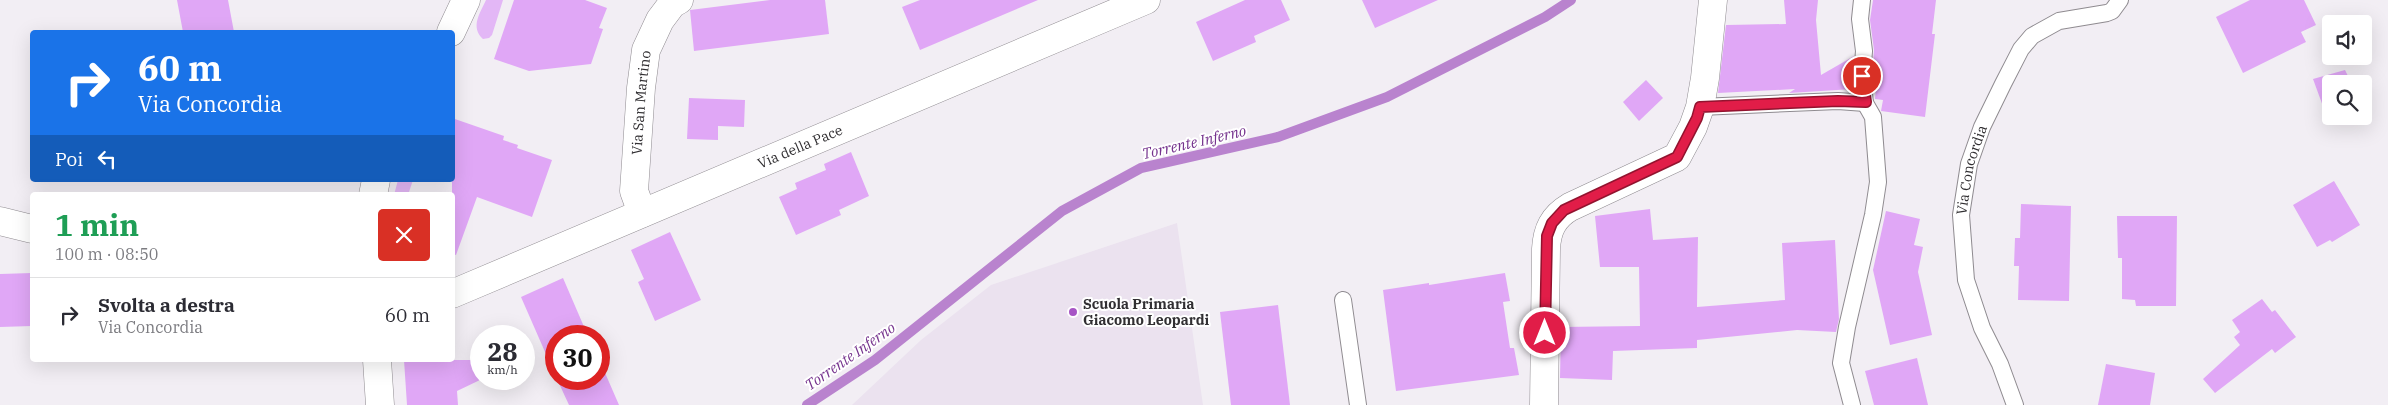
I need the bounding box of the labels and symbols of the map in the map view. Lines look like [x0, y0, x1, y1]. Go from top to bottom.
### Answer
street label: Via San Martino [627, 49, 655, 156]
pin [1841, 55, 1883, 97]
street label: Via della Pace [755, 121, 845, 172]
water label: Torrente Inferno [1140, 121, 1248, 163]
street label: Via Concordia [1952, 122, 1991, 216]
place label: Scuola Primaria Giacomo Leopardi [1083, 295, 1210, 329]
marker: Scuola Primaria Giacomo Leopardi [1067, 306, 1079, 318]
position arrow [1518, 306, 1570, 358]
water label: Torrente Inferno [801, 318, 899, 394]
speed limit sign: 30 [545, 325, 610, 390]

